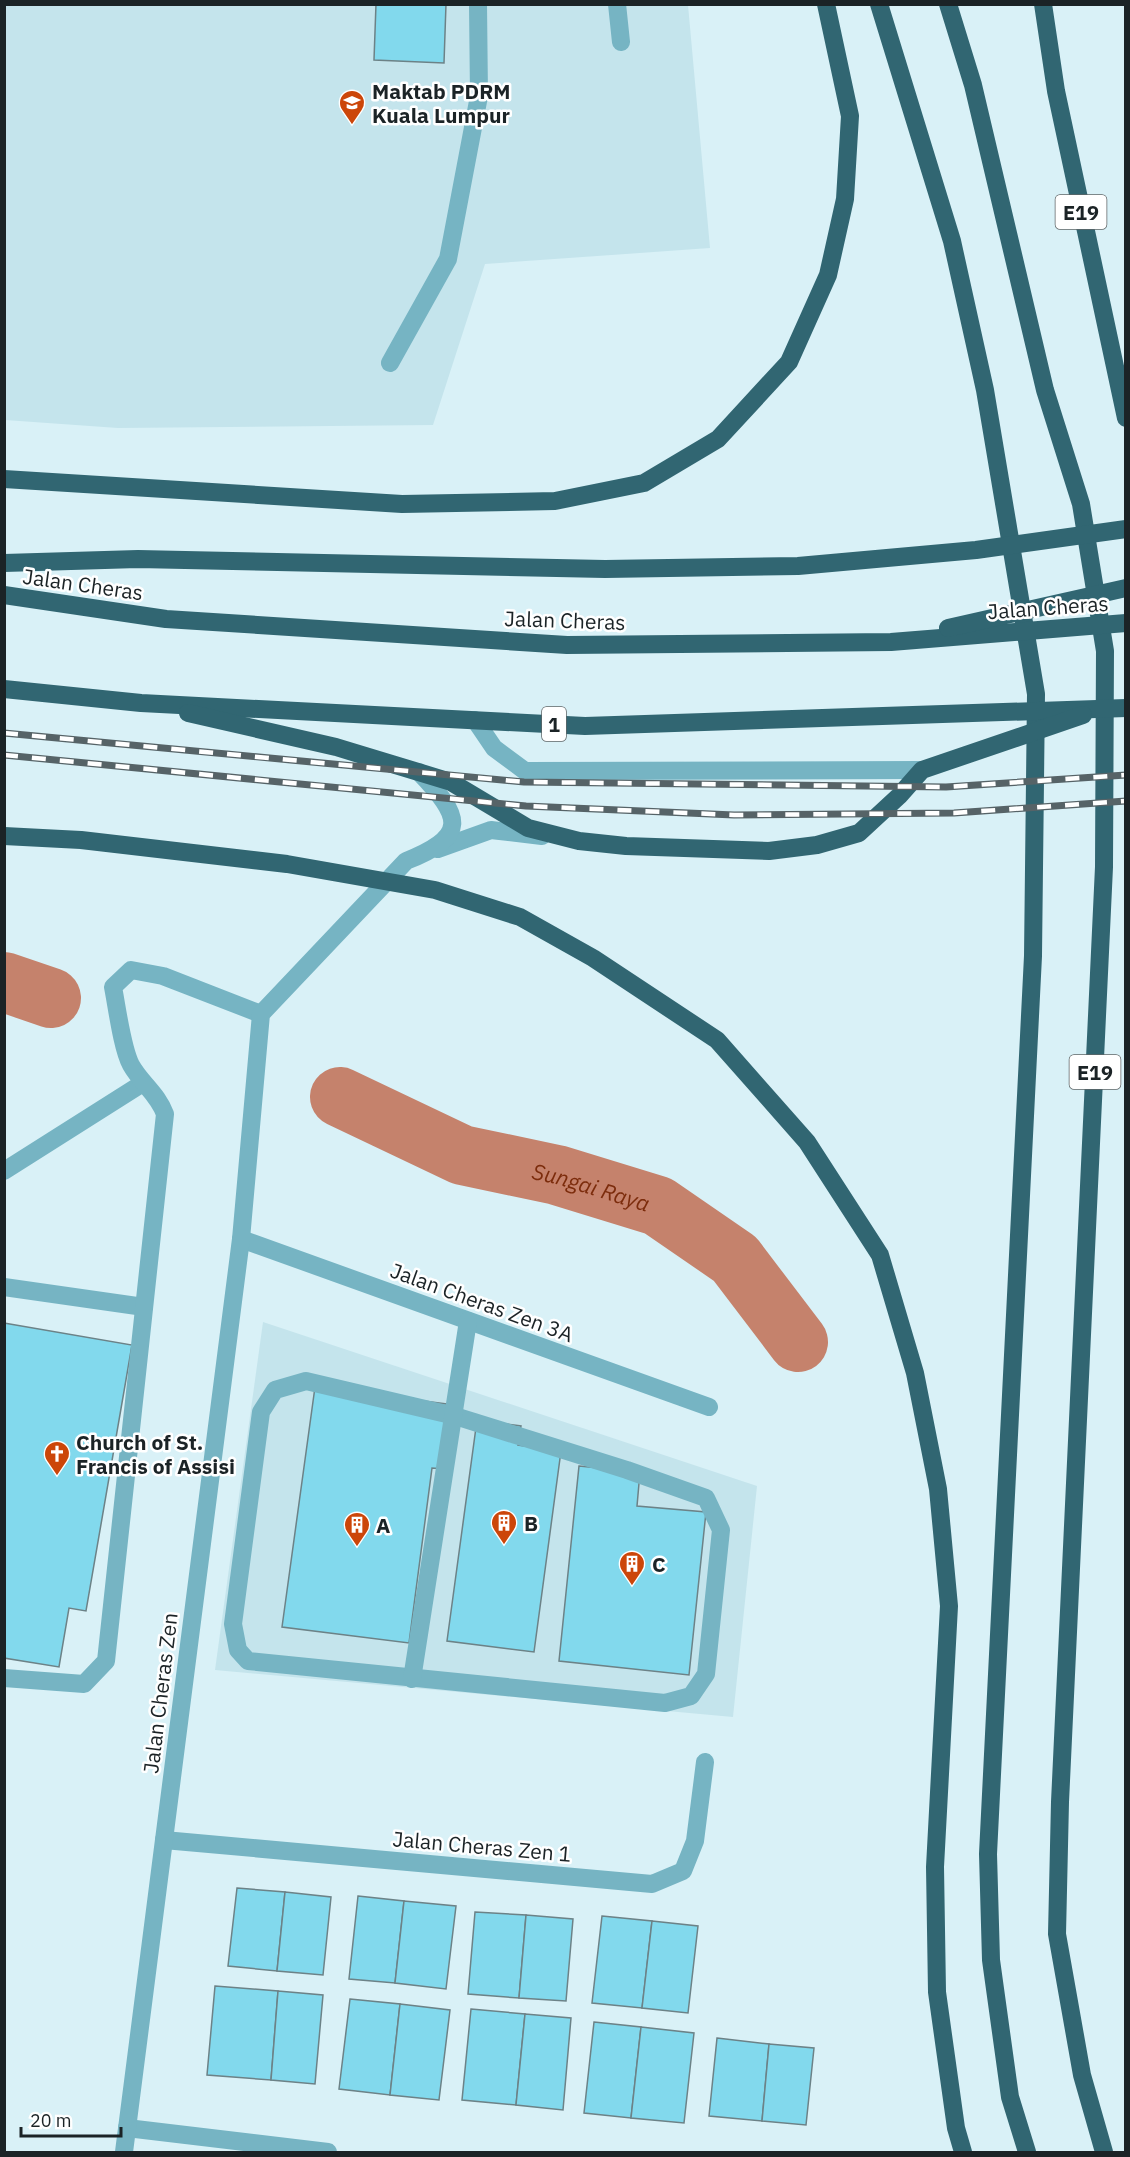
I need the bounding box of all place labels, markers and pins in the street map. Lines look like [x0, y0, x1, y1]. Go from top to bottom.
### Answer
place label: Maktab PDRM Kuala Lumpur [372, 77, 511, 129]
school or university icon: Maktab PDRM Kuala Lumpur [337, 88, 367, 126]
place label: Church of St. Francis of Assisi [76, 1428, 235, 1480]
church icon: Church of St. Francis of Assisi [42, 1439, 72, 1477]
building icon: B [489, 1508, 519, 1546]
place label: B [524, 1509, 538, 1537]
building icon: A [342, 1510, 372, 1548]
place label: A [376, 1511, 390, 1539]
building icon: C [617, 1549, 647, 1587]
place label: C [652, 1550, 666, 1578]

